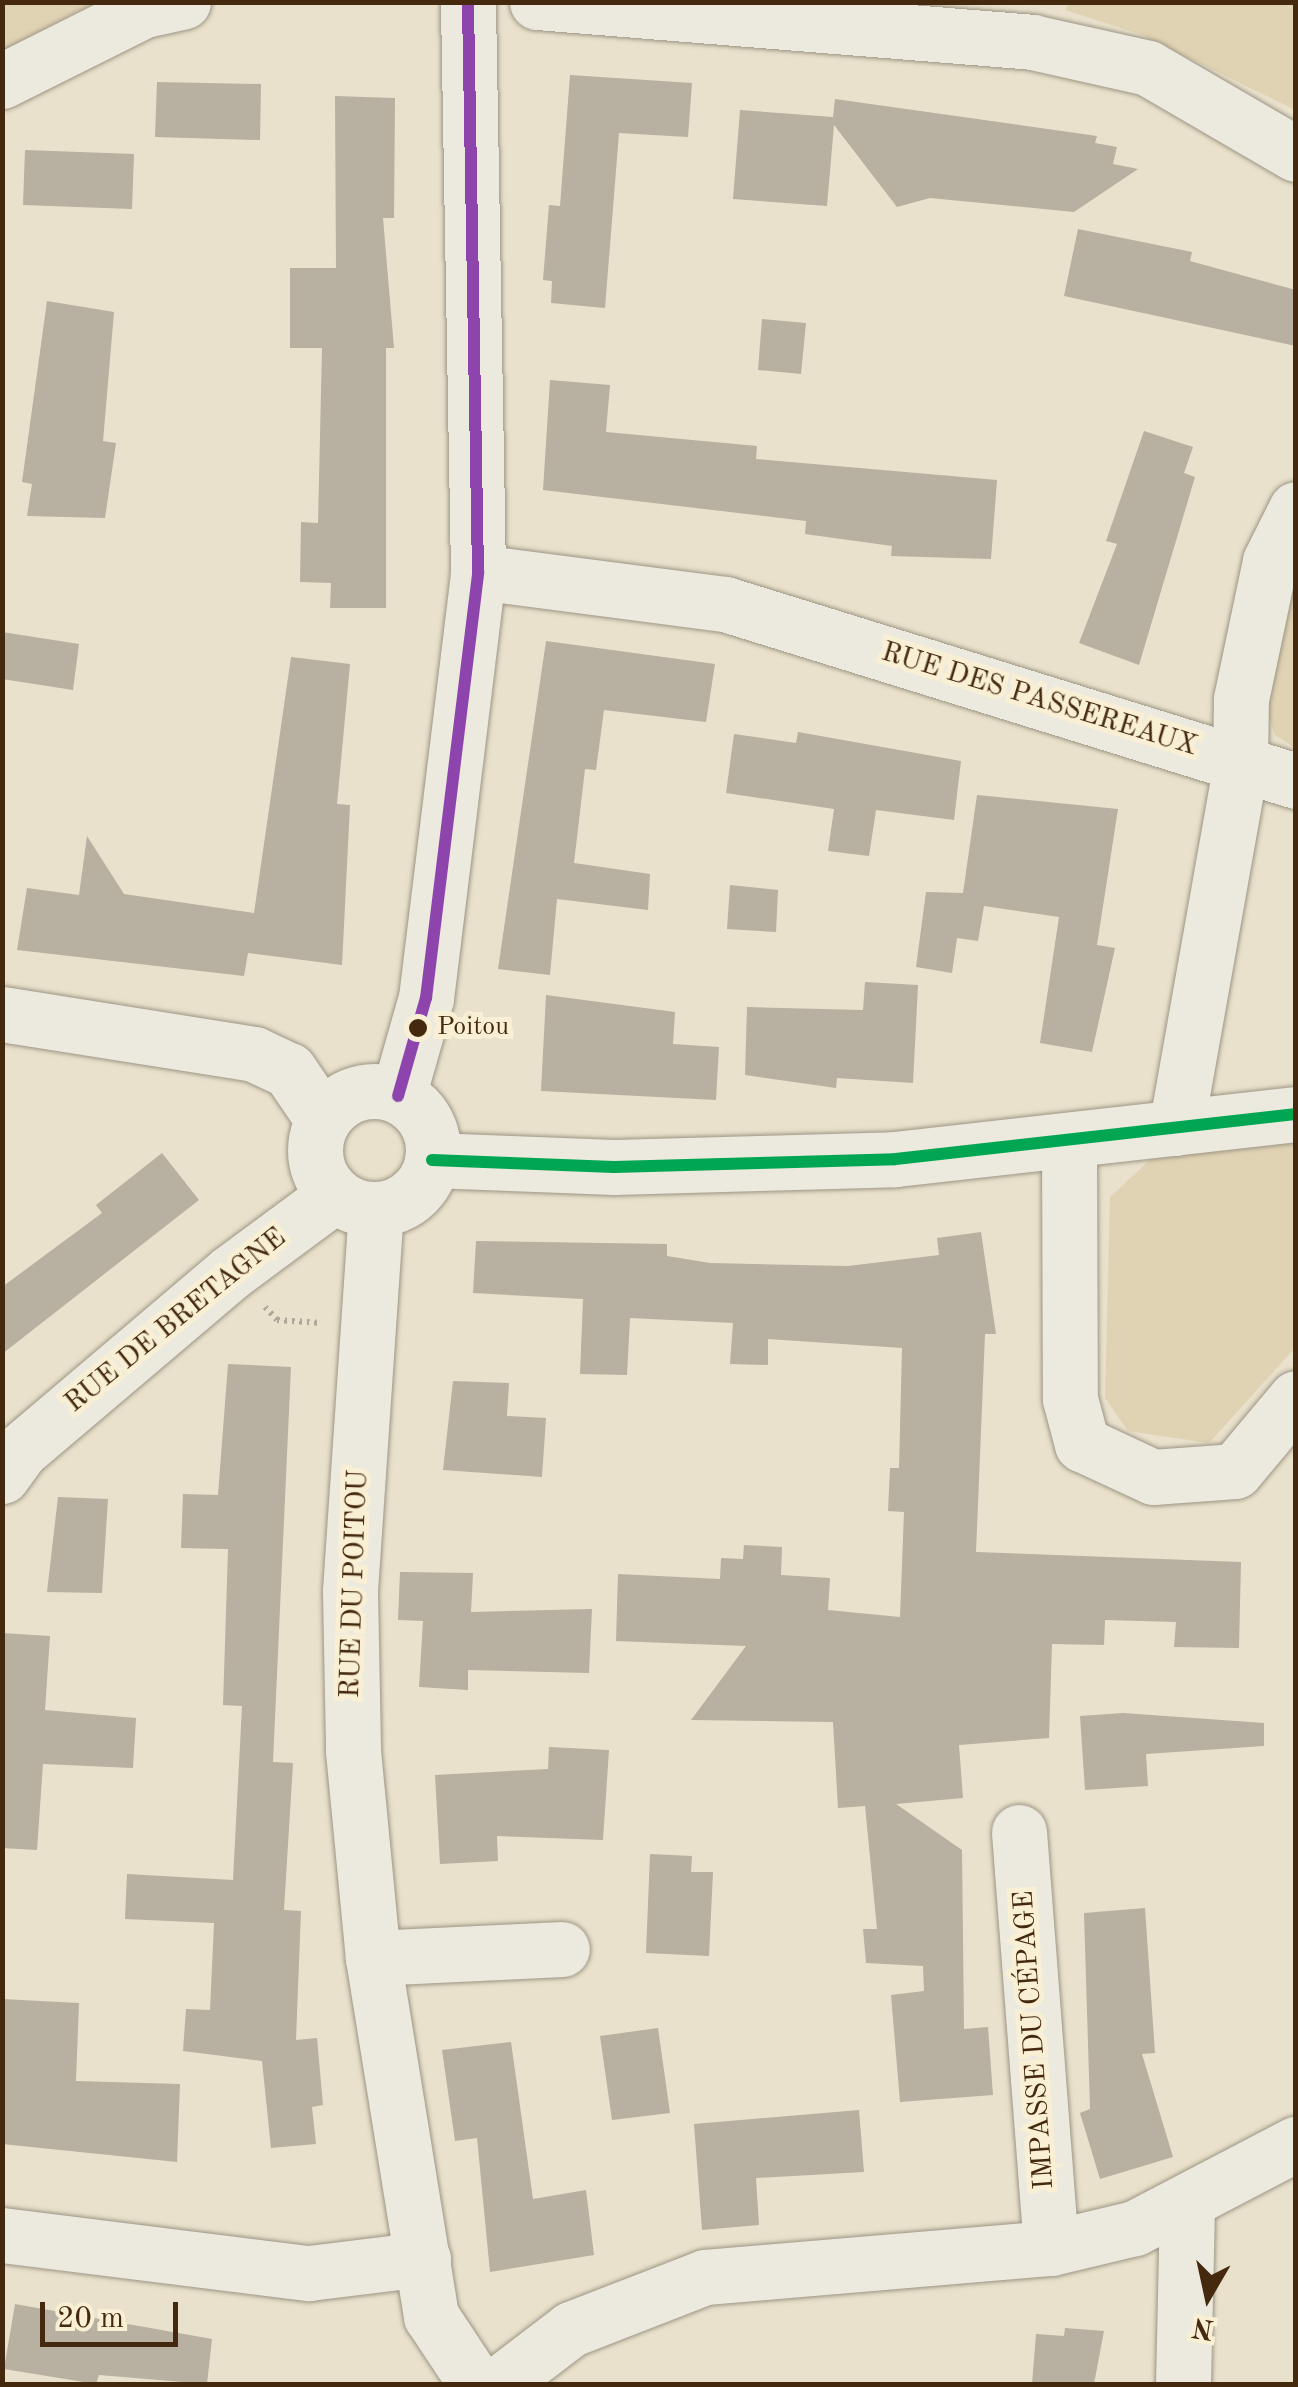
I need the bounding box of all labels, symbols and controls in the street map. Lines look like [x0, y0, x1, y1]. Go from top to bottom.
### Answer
street label: RUE DES PASSEREAUX [877, 636, 1201, 764]
place label: Poitou [437, 1012, 509, 1044]
marker: Poitou [408, 1018, 428, 1038]
street label: RUE DE BRETAGNE [59, 1222, 293, 1420]
street label: RUE DU POITOU [334, 1469, 376, 1699]
street label: IMPASSE DU CÉPAGE [1008, 1889, 1062, 2191]
north arrow [1158, 2247, 1258, 2347]
scale bar [45, 2282, 182, 2344]
text: 20 m [57, 2304, 124, 2334]
text: N [1191, 2311, 1216, 2342]

